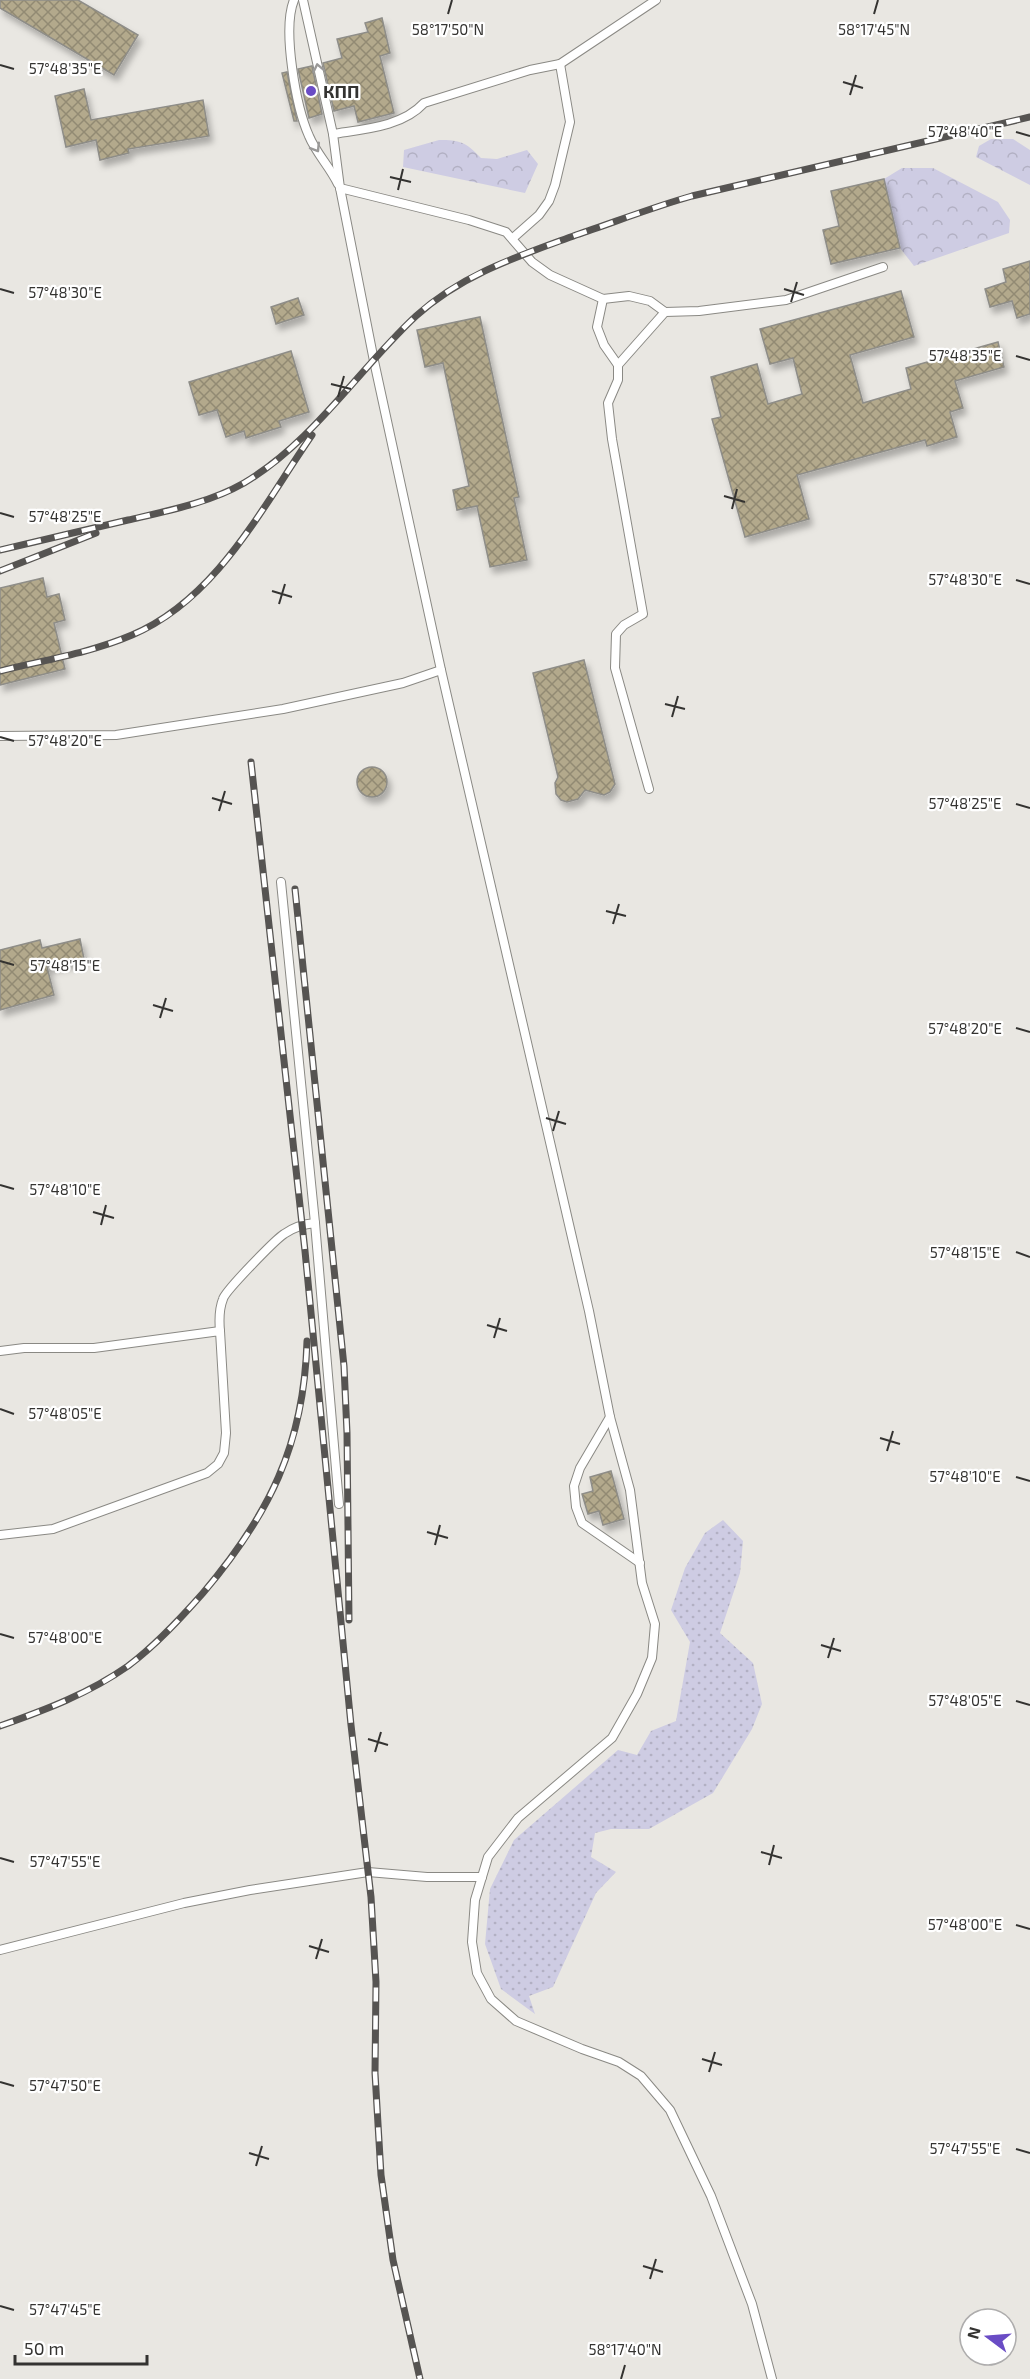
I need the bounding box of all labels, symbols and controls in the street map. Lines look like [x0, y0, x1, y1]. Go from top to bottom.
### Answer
text: 58°17'50"N [412, 20, 484, 38]
text: 58°17'45"N [838, 20, 910, 38]
text: 57°48'35"E [29, 59, 101, 77]
one-way arrow [313, 64, 326, 74]
place label: КПП [323, 80, 360, 102]
marker: КПП [304, 84, 318, 98]
text: 57°48'40"E [928, 122, 1002, 140]
one-way arrow [308, 142, 320, 152]
text: 57°48'30"E [28, 283, 102, 301]
text: 57°48'35"E [929, 346, 1001, 364]
text: 57°48'25"E [29, 507, 101, 525]
text: 57°48'30"E [928, 570, 1002, 588]
text: 57°48'20"E [28, 731, 102, 749]
text: 57°48'25"E [929, 794, 1001, 812]
text: 57°48'15"E [30, 956, 100, 974]
text: 57°48'20"E [928, 1019, 1002, 1037]
text: 57°48'10"E [29, 1180, 101, 1198]
text: 57°48'15"E [930, 1243, 1000, 1261]
text: 57°48'05"E [28, 1404, 102, 1422]
text: 57°48'10"E [929, 1467, 1001, 1485]
text: 57°48'00"E [28, 1628, 102, 1646]
text: 57°48'05"E [928, 1691, 1002, 1709]
text: 57°47'55"E [30, 1852, 100, 1870]
text: 57°48'00"E [928, 1915, 1002, 1933]
text: 57°47'50"E [29, 2076, 101, 2094]
text: 57°47'55"E [930, 2139, 1000, 2157]
text: 57°47'45"E [29, 2300, 101, 2318]
north arrow [958, 2307, 1018, 2367]
text: N [962, 2325, 984, 2341]
scale bar [15, 2328, 147, 2366]
text: 50 m [24, 2337, 64, 2359]
text: 58°17'40"N [588, 2340, 662, 2358]

